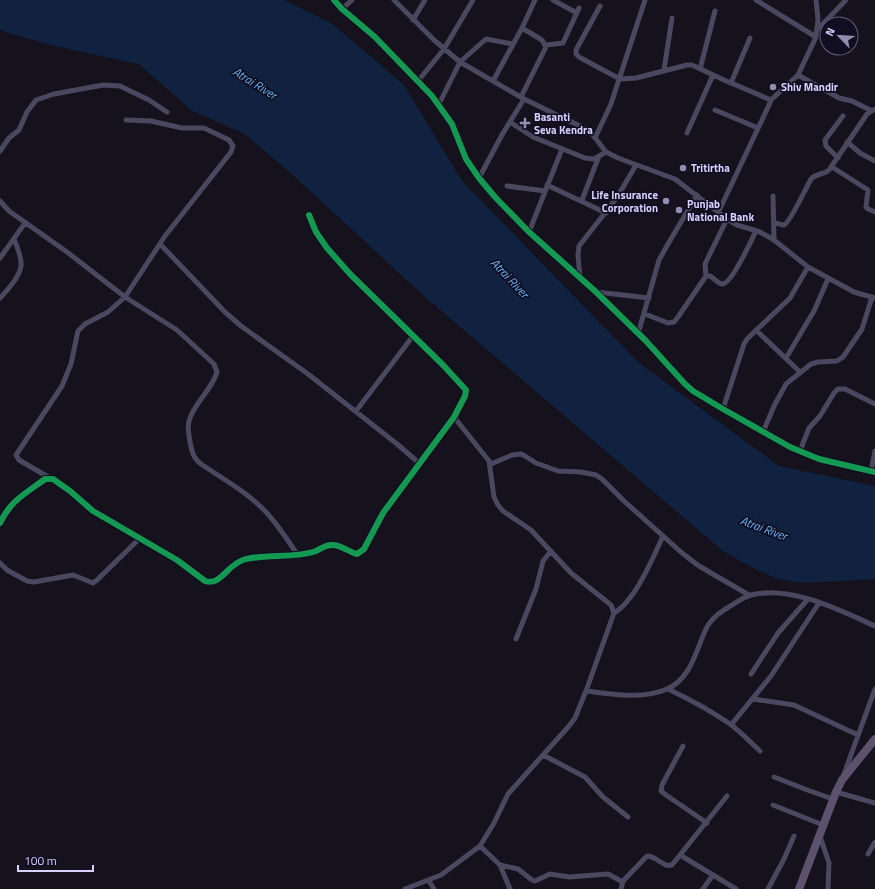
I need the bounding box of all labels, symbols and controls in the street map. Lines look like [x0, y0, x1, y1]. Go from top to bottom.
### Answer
north arrow [819, 16, 859, 56]
text: N [821, 25, 839, 39]
water label: Atrai River [229, 62, 283, 105]
place label: Shiv Mandir [781, 79, 838, 95]
marker: Shiv Mandir [768, 82, 778, 92]
place label: Basanti Seva Kendra [534, 109, 593, 138]
marker: Basanti Seva Kendra [519, 117, 531, 129]
place label: Tritirtha [691, 160, 730, 176]
marker: Tritirtha [678, 163, 688, 173]
place label: Life Insurance Corporation [591, 187, 658, 216]
marker: Life Insurance Corporation [661, 196, 671, 206]
place label: Punjab National Bank [687, 196, 754, 225]
marker: Punjab National Bank [674, 205, 684, 215]
water label: Atrai River [486, 254, 535, 304]
water label: Atrai River [738, 511, 792, 546]
scale bar [18, 847, 93, 873]
text: 100 m [24, 851, 57, 870]

